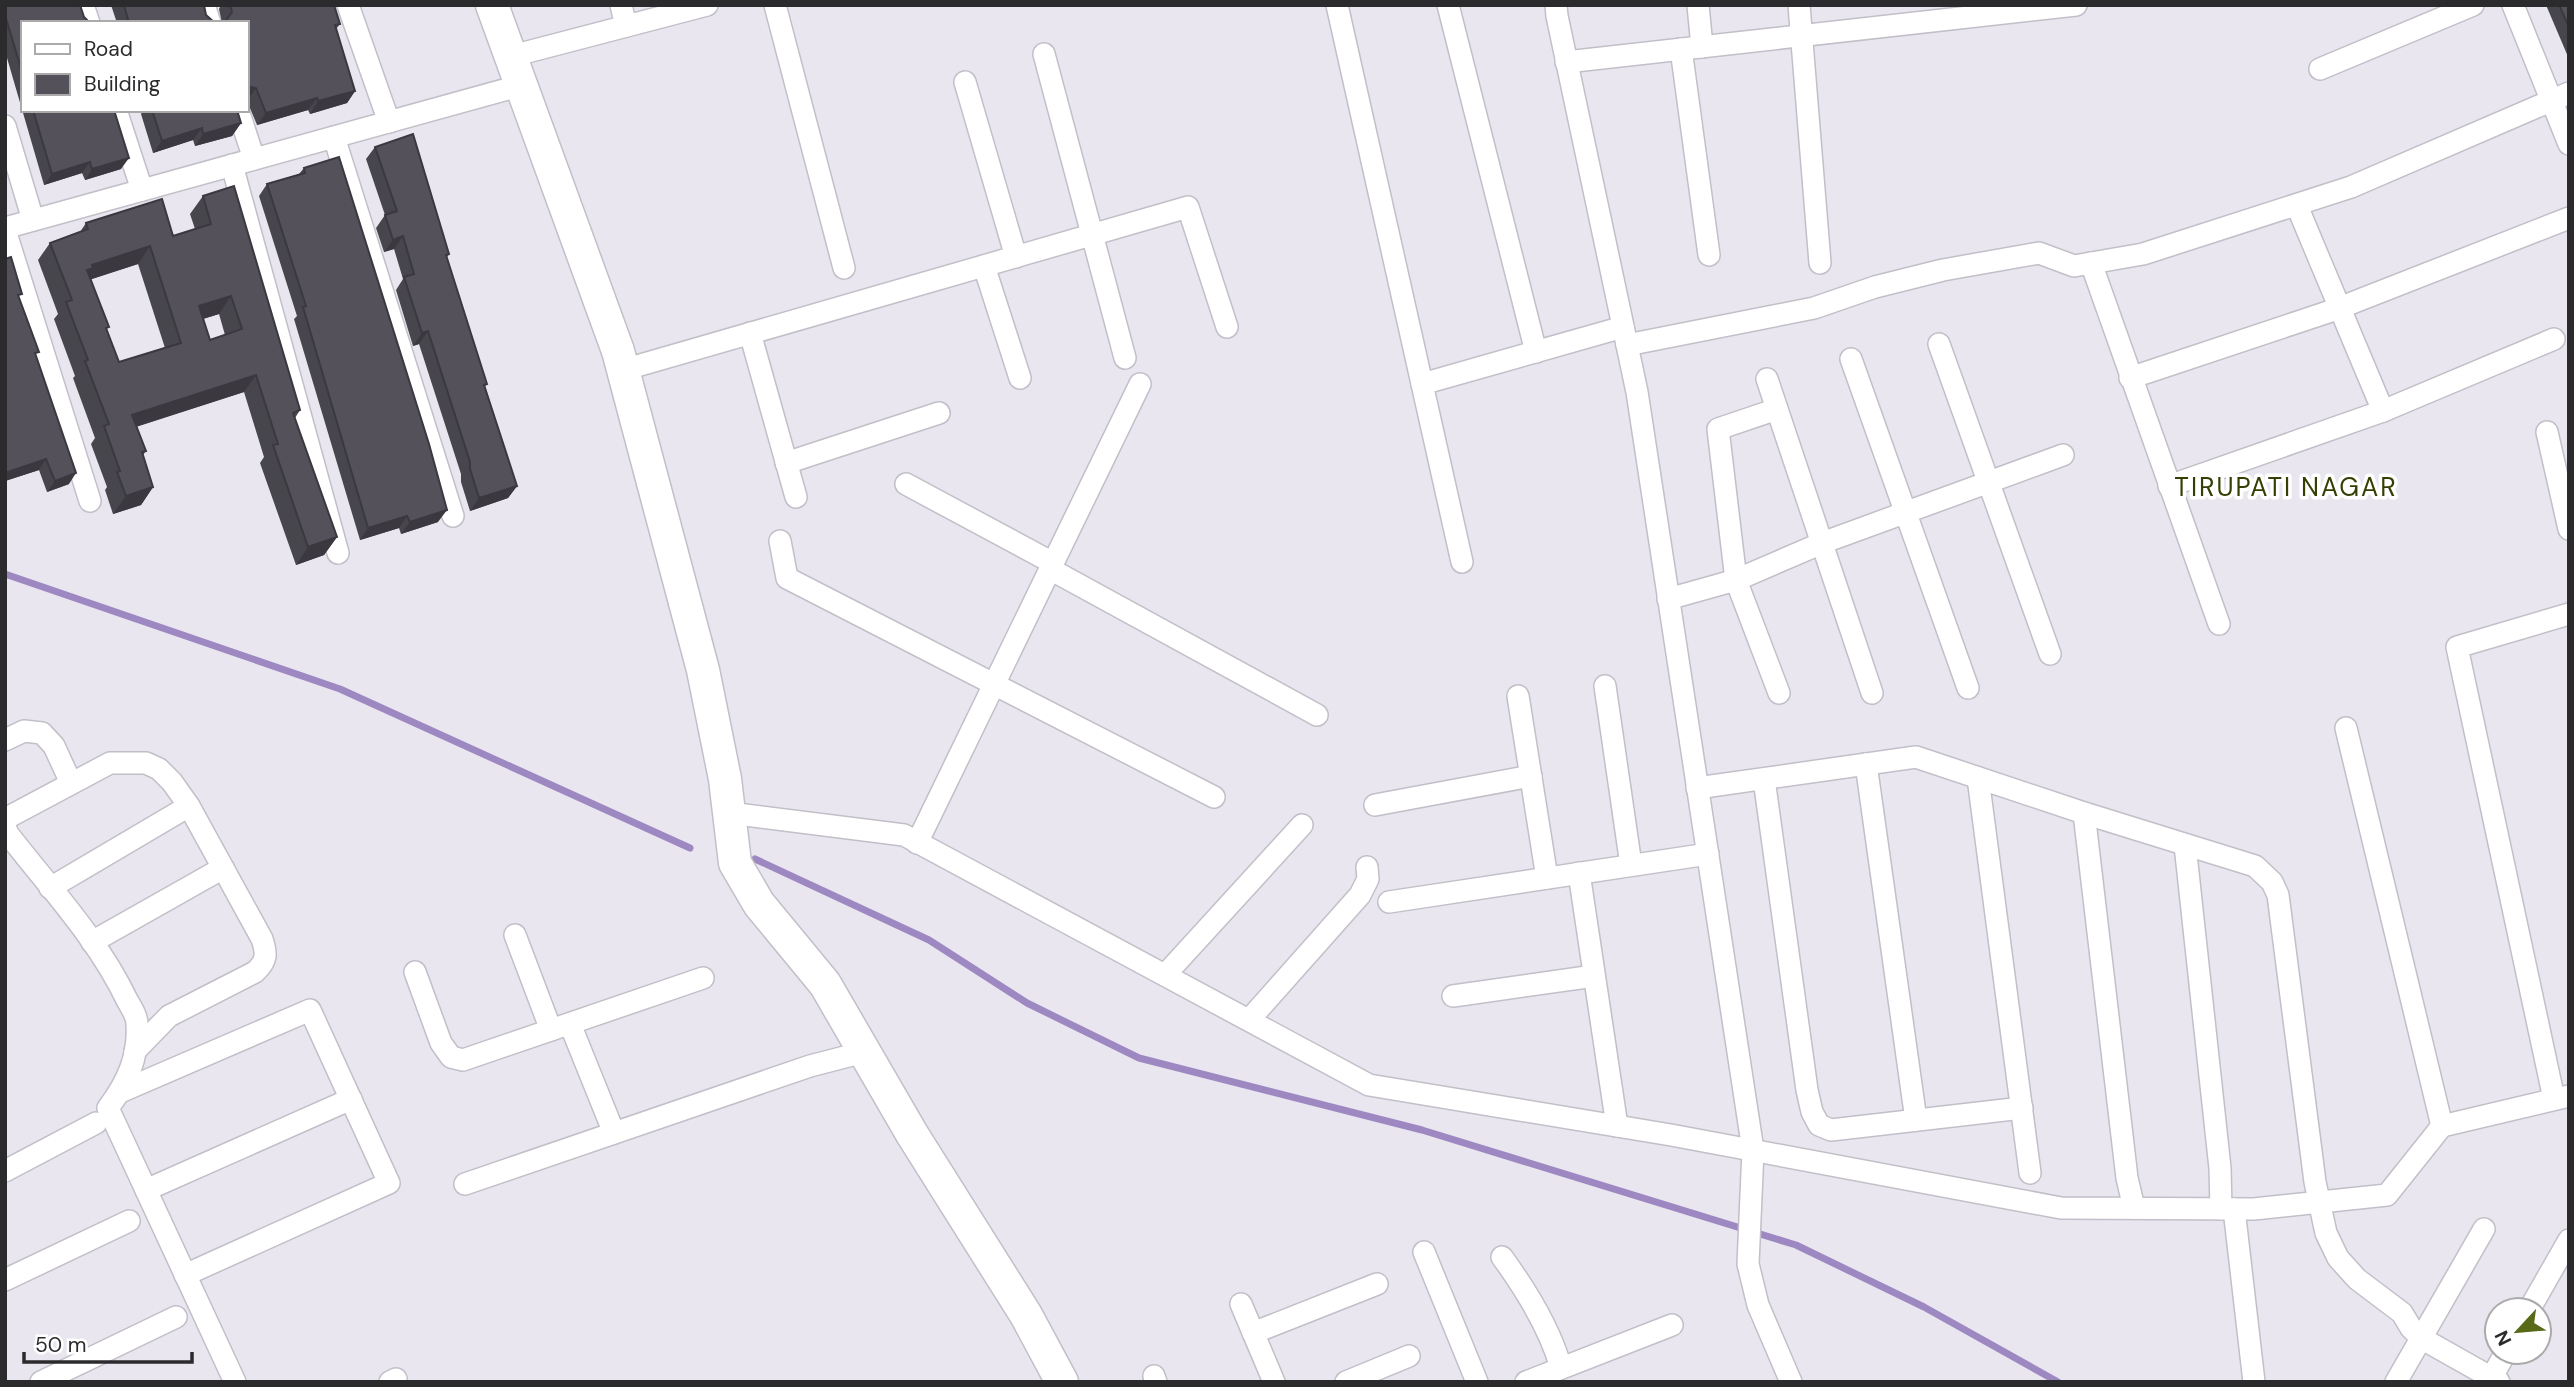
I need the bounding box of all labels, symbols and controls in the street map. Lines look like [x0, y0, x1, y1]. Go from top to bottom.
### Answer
legend [21, 21, 248, 112]
text: Road [84, 35, 133, 63]
text: Building [84, 70, 161, 98]
district label: TIRUPATI NAGAR [2174, 470, 2398, 504]
north arrow [2483, 1296, 2553, 1366]
scale bar [24, 1320, 192, 1364]
text: N [2489, 1327, 2517, 1350]
text: 50 m [35, 1331, 86, 1359]

